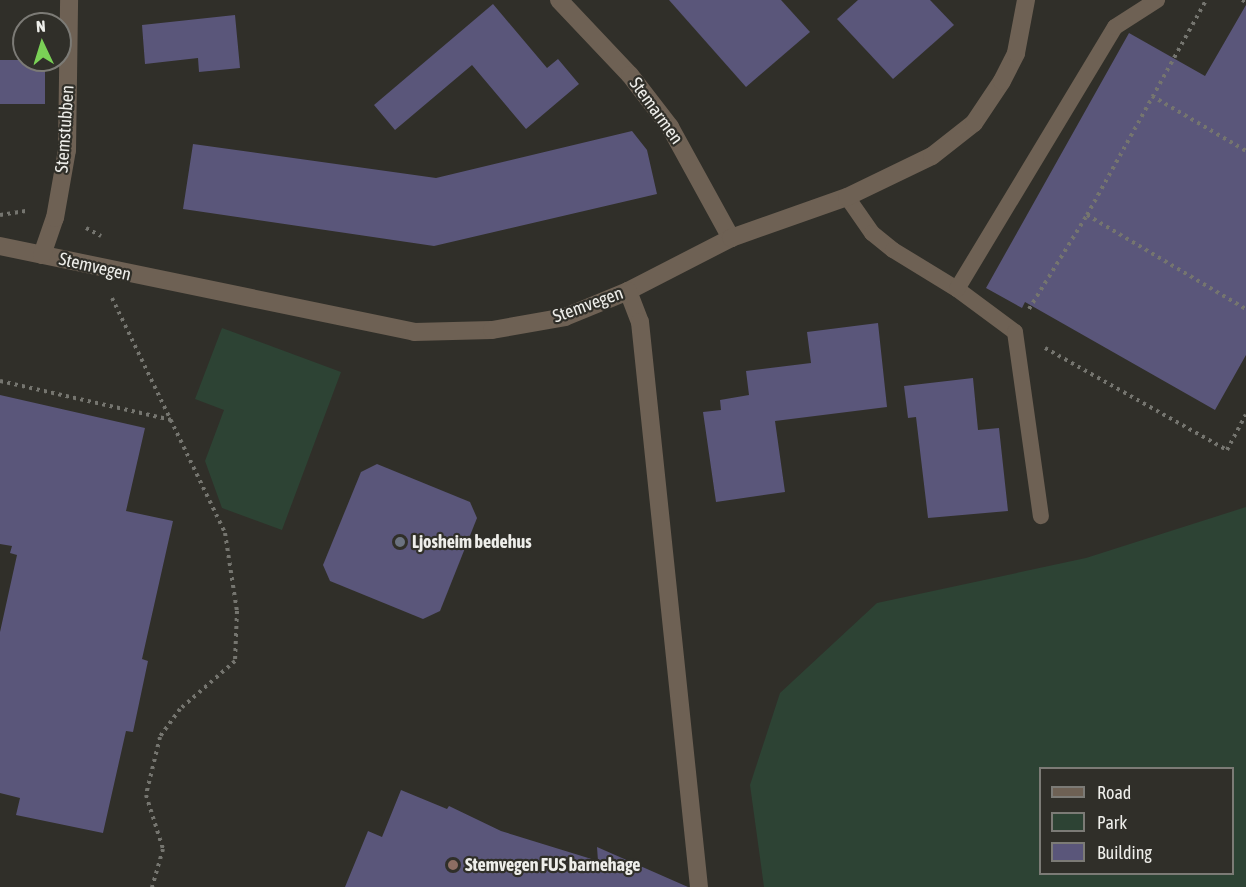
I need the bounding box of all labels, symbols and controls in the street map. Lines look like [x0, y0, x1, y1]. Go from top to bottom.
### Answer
north arrow [12, 12, 72, 72]
text: N [36, 17, 46, 35]
street label: Stemarmen [625, 73, 687, 149]
street label: Stemstubben [51, 84, 79, 174]
street label: Stemvegen [57, 248, 133, 286]
street label: Stemvegen [550, 282, 626, 328]
place label: Ljosheim bedehus [412, 531, 531, 553]
marker: Ljosheim bedehus [393, 535, 407, 549]
legend [1039, 767, 1234, 875]
text: Road [1097, 782, 1131, 803]
text: Park [1097, 812, 1127, 833]
text: Building [1097, 842, 1152, 863]
place label: Stemvegen FUS barnehage [465, 854, 641, 876]
marker: Stemvegen FUS barnehage [446, 858, 460, 872]

